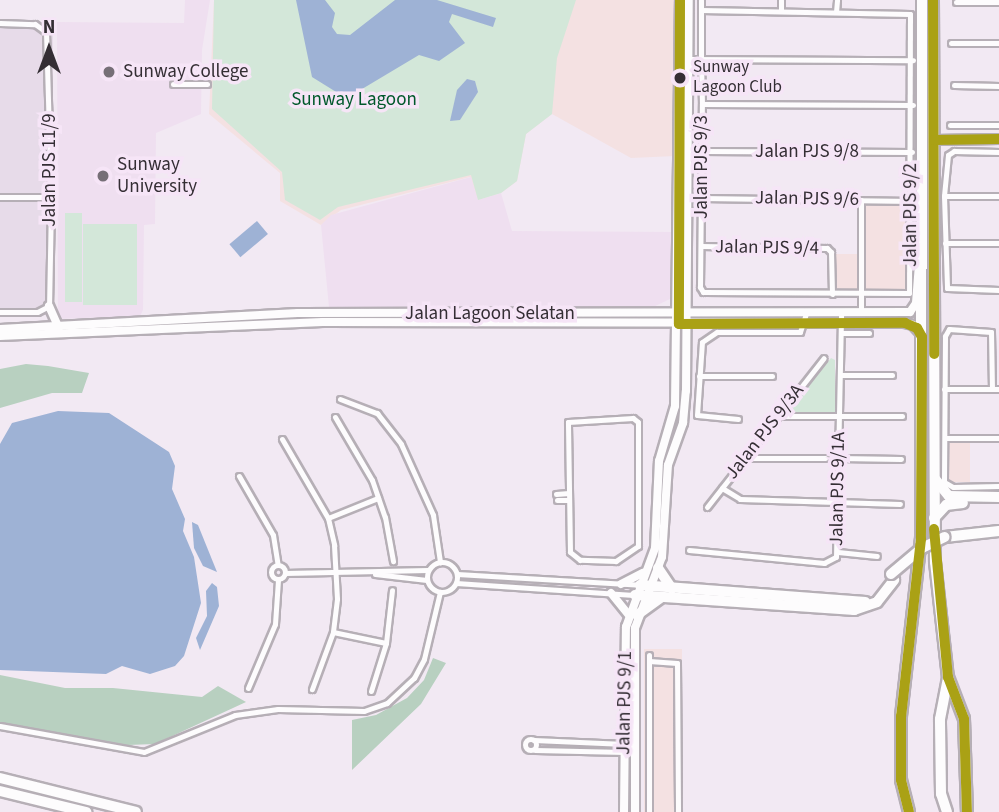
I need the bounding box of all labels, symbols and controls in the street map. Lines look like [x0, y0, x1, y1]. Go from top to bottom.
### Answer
north arrow [14, 14, 84, 84]
text: N [43, 14, 55, 41]
place label: Sunway Lagoon Club [693, 58, 782, 98]
place label: Sunway College [123, 61, 248, 83]
marker: Sunway College [101, 64, 117, 80]
marker: Sunway Lagoon Club [673, 71, 687, 85]
park label: Sunway Lagoon [291, 89, 417, 111]
street label: Jalan PJS 11/9 [39, 113, 61, 227]
street label: Jalan PJS 9/3 [691, 115, 713, 219]
street label: Jalan PJS 9/8 [755, 141, 859, 163]
place label: Sunway University [117, 154, 197, 198]
street label: Jalan PJS 9/2 [900, 163, 922, 267]
marker: Sunway University [95, 168, 111, 184]
street label: Jalan PJS 9/6 [755, 187, 859, 211]
street label: Jalan PJS 9/4 [715, 236, 819, 260]
street label: Jalan Lagoon Selatan [405, 303, 575, 325]
street label: Jalan PJS 9/3A [721, 380, 809, 484]
street label: Jalan PJS 9/1A [826, 432, 850, 546]
street label: Jalan PJS 9/1 [613, 651, 637, 755]

